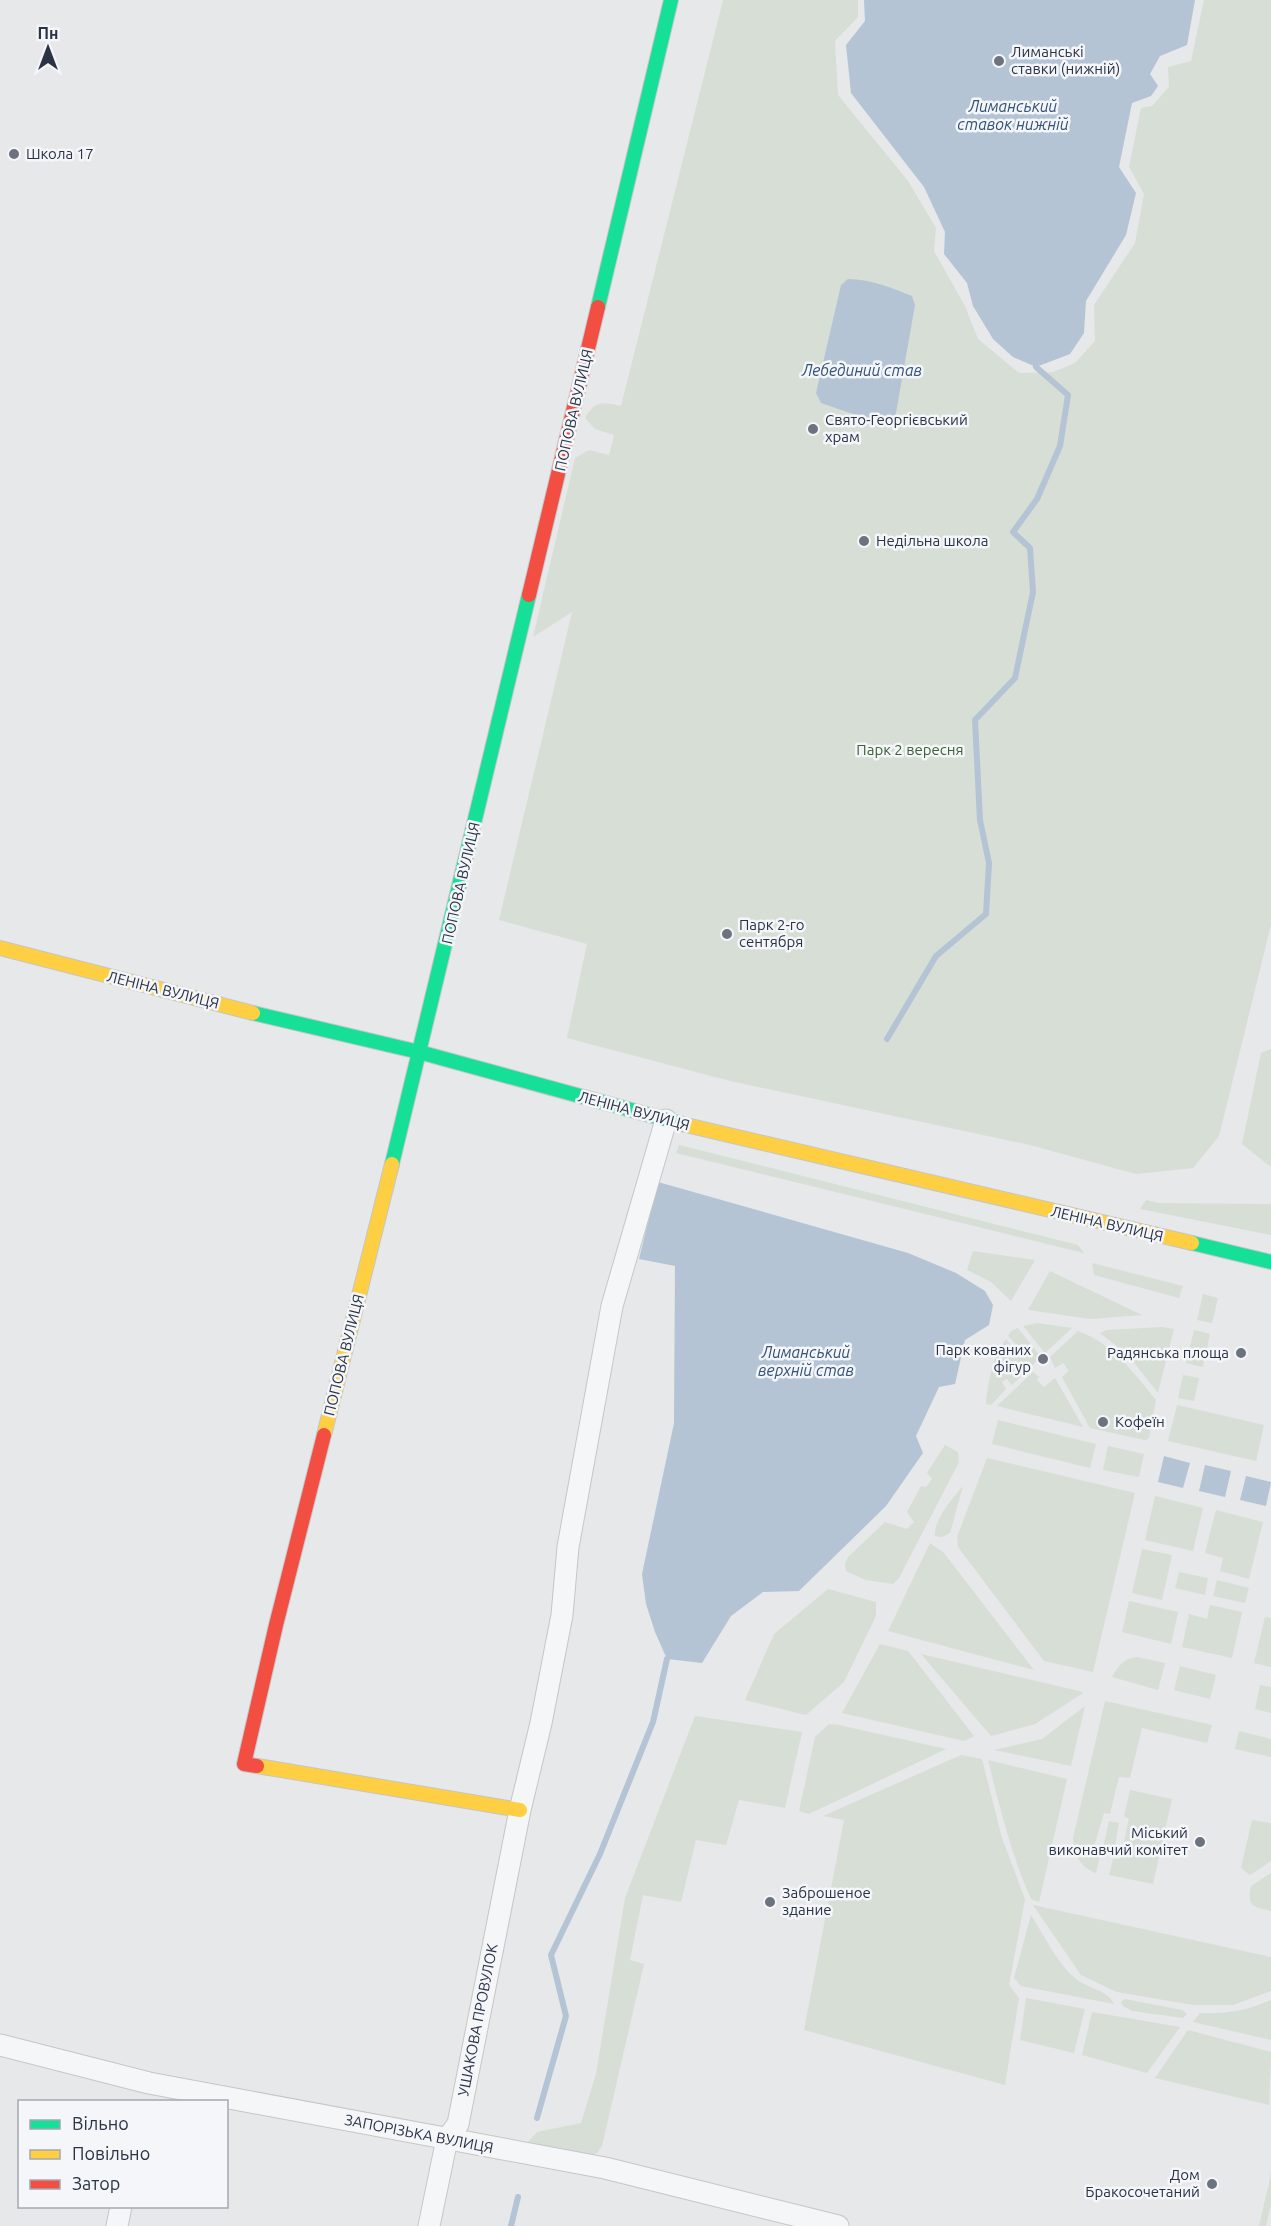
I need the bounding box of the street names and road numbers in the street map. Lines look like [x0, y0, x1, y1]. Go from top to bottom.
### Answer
street label: ПОПОВА ВУЛИЦЯ [551, 347, 596, 473]
street label: ПОПОВА ВУЛИЦЯ [438, 820, 483, 946]
street label: ЛЕНІНА ВУЛИЦЯ [105, 967, 221, 1012]
street label: ЛЕНІНА ВУЛИЦЯ [576, 1087, 692, 1134]
street label: ЛЕНІНА ВУЛИЦЯ [1049, 1202, 1165, 1245]
street label: ПОПОВА ВУЛИЦЯ [320, 1292, 367, 1417]
street label: УШАКОВА ПРОВУЛОК [454, 1942, 501, 2098]
street label: ЗАПОРІЗЬКА ВУЛИЦЯ [343, 2111, 495, 2156]

